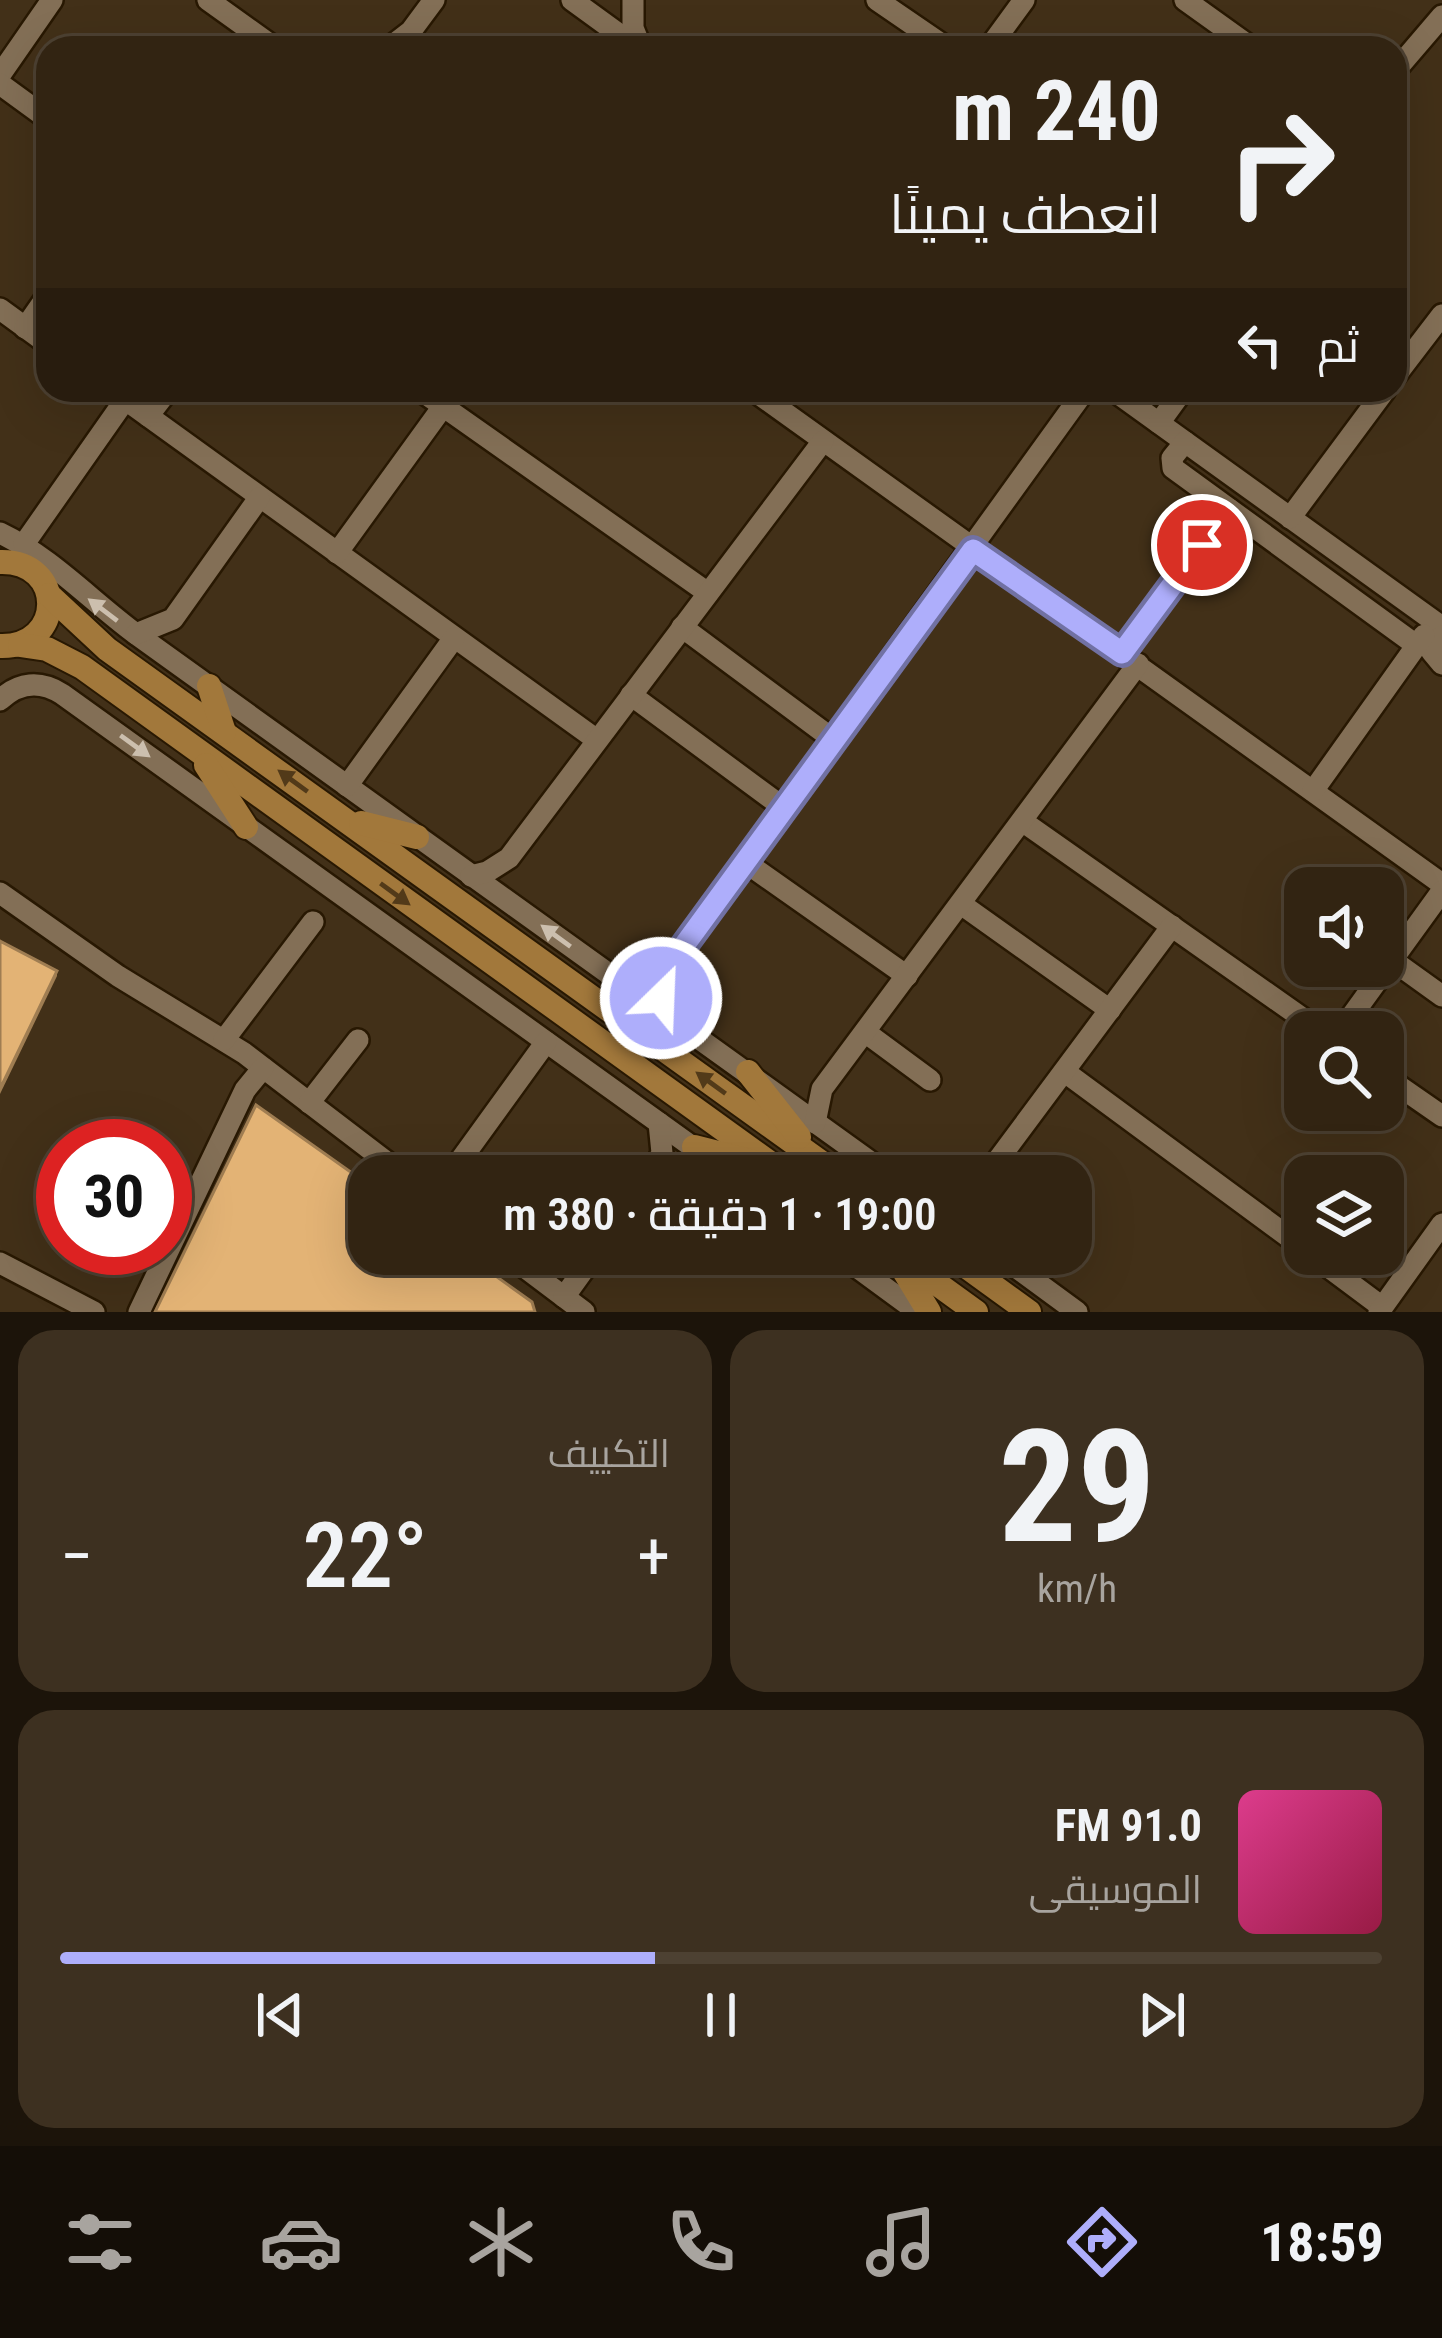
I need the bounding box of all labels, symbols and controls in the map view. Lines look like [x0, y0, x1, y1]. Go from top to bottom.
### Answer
text: 240 m [952, 62, 1161, 161]
icon: right [1203, 84, 1359, 240]
text: انعطف يمينًا [889, 183, 1161, 246]
icon: left [1227, 312, 1293, 378]
text: ثم [1317, 320, 1359, 373]
pin [1151, 494, 1253, 596]
icon: arrive [1169, 512, 1235, 578]
one-way arrow [88, 598, 119, 623]
one-way arrow [119, 734, 151, 758]
one-way arrow [277, 770, 309, 794]
map controls [1284, 867, 1404, 1275]
button: sound [1284, 867, 1404, 987]
one-way arrow [379, 881, 411, 905]
one-way arrow [540, 925, 572, 949]
position arrow [598, 935, 724, 1061]
button: search [1284, 1011, 1404, 1131]
one-way arrow [695, 1072, 728, 1095]
speed limit sign: 30 [36, 1119, 192, 1275]
button: layers [1284, 1155, 1404, 1275]
text: 19:00 · 1 دقيقة · 380 m [503, 1188, 937, 1241]
text: 29 [998, 1396, 1156, 1579]
text: التكييف [548, 1431, 670, 1477]
text: 22° [302, 1504, 428, 1609]
text: − [60, 1518, 93, 1595]
text: + [637, 1518, 670, 1595]
text: km/h [1037, 1566, 1117, 1612]
text: 91.0 FM [1055, 1799, 1202, 1852]
text: الموسيقى [1029, 1867, 1202, 1913]
icon: previous [247, 1982, 313, 2048]
icon: pause [688, 1982, 754, 2048]
icon: next [1129, 1982, 1195, 2048]
icon: filters [58, 2200, 142, 2284]
icon: car [259, 2200, 343, 2284]
icon: climate [459, 2200, 543, 2284]
icon: phone [659, 2200, 743, 2284]
icon: music [859, 2200, 943, 2284]
icon: directions [1060, 2200, 1144, 2284]
text: 18:59 [1260, 2211, 1384, 2274]

